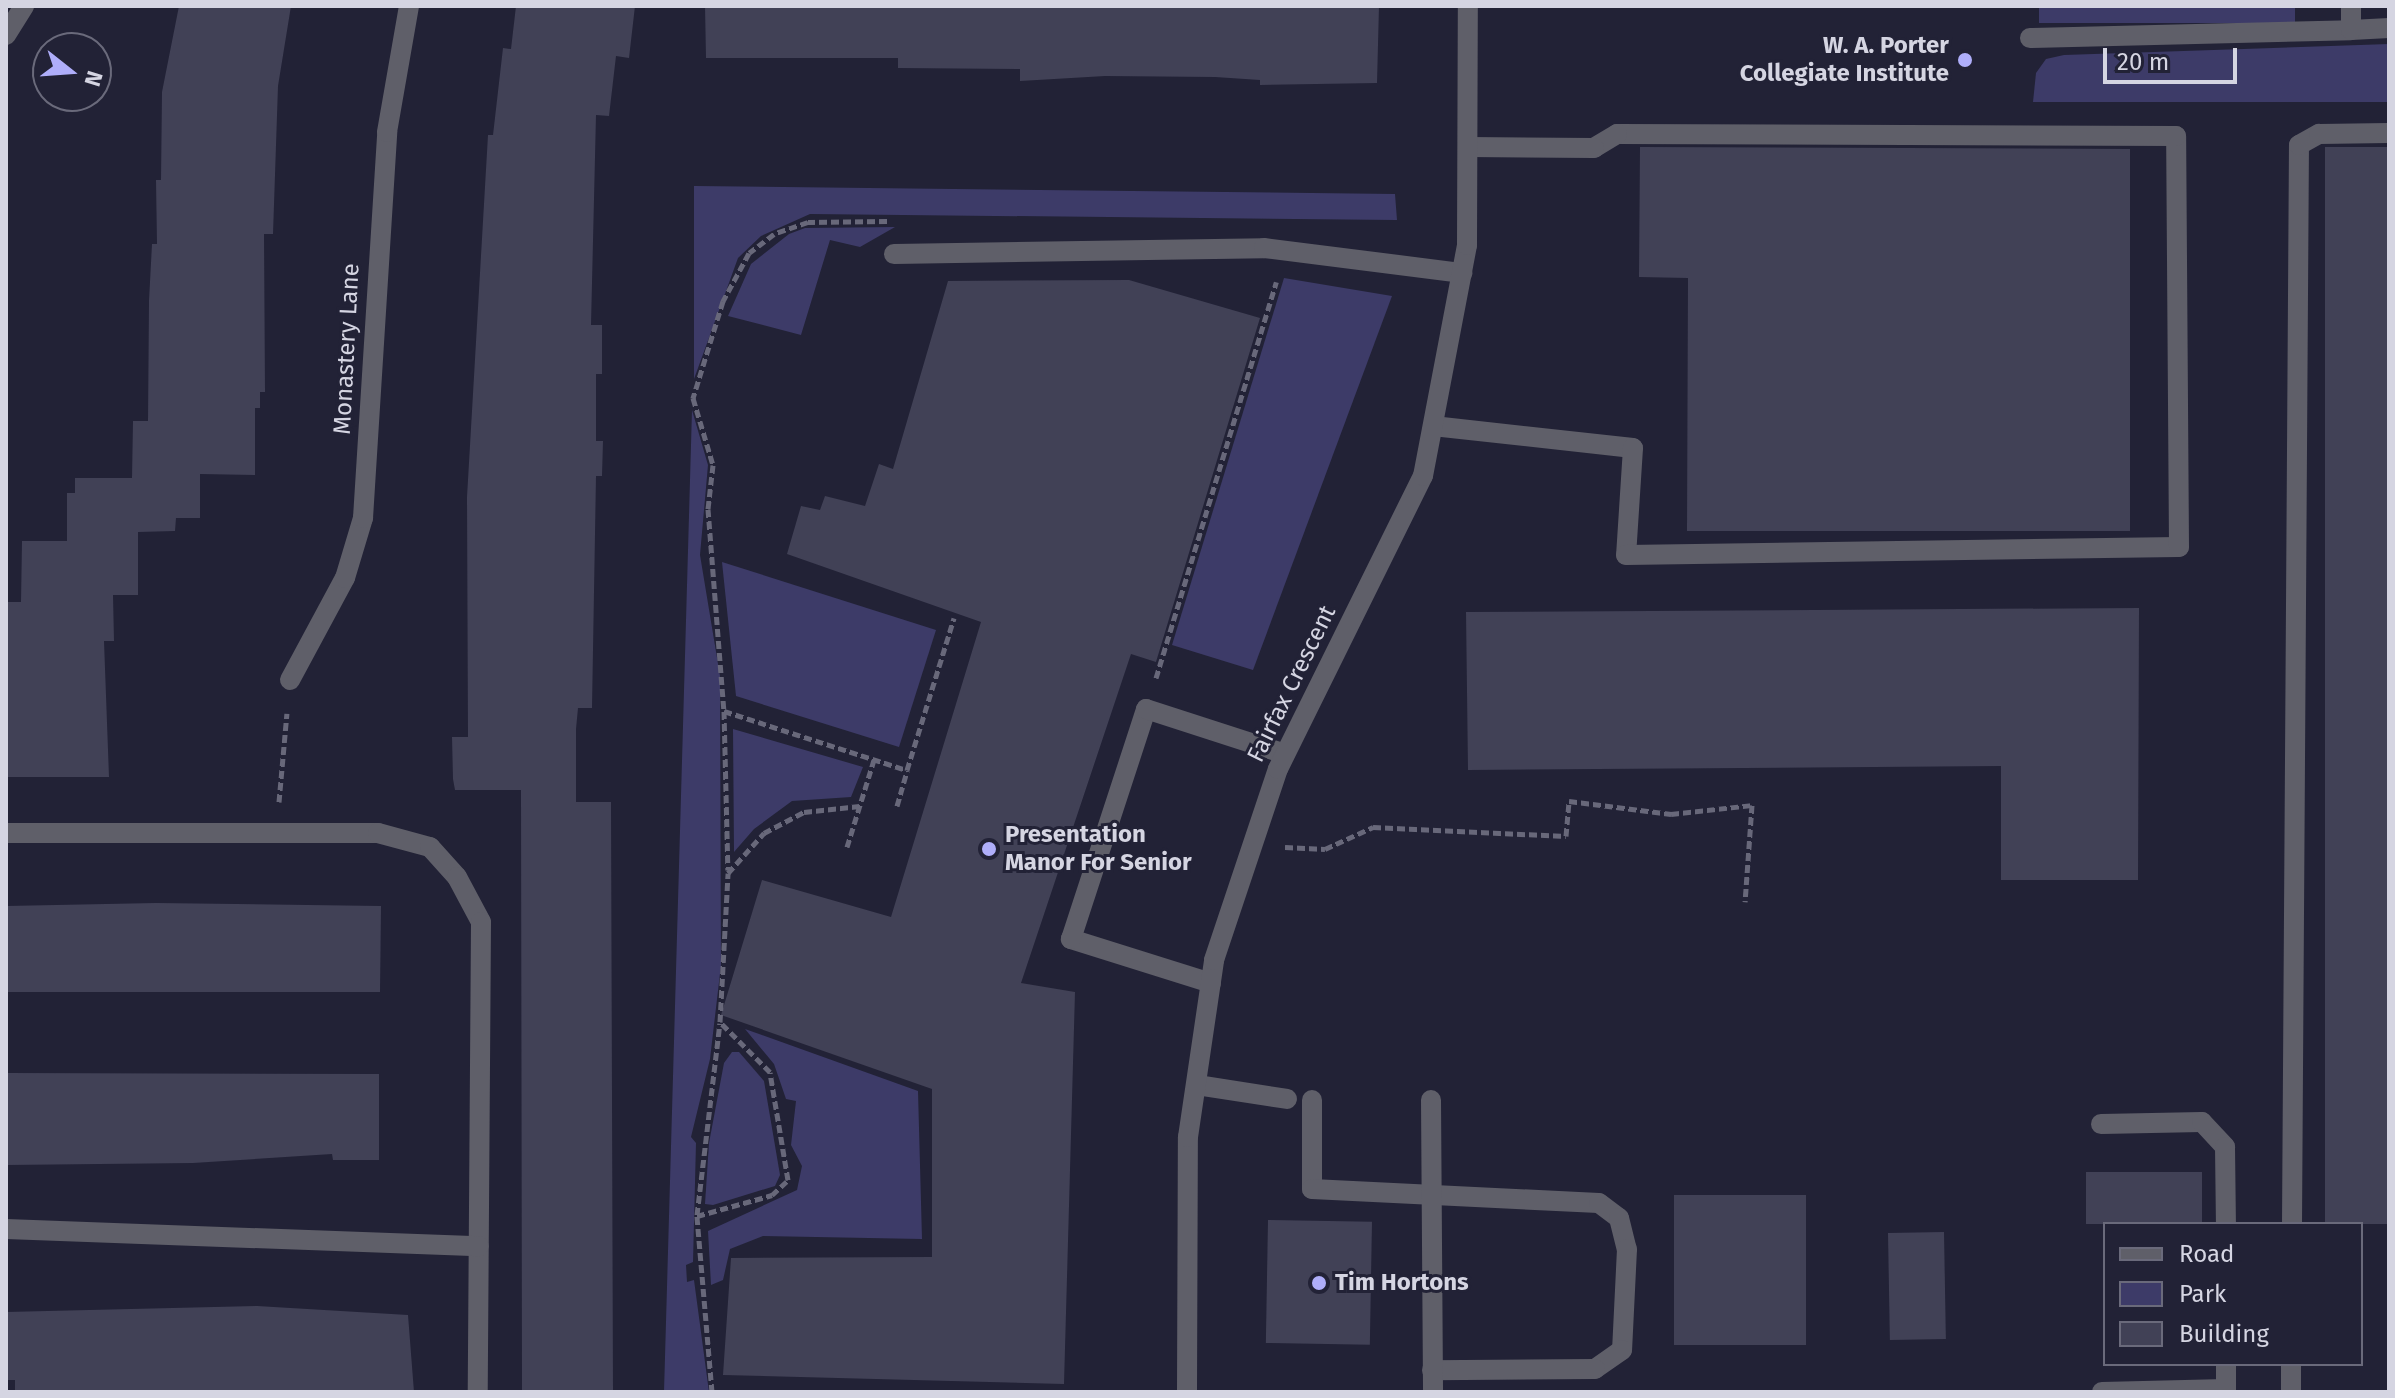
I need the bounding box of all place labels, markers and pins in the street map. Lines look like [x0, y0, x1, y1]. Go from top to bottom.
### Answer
place label: W. A. Porter Collegiate Institute [1740, 32, 1949, 88]
marker: W. A. Porter Collegiate Institute [1956, 51, 1974, 69]
place label: Presentation Manor For Senior [1005, 821, 1192, 877]
marker: Presentation Manor For Senior [980, 840, 998, 858]
place label: Tim Hortons [1335, 1269, 1469, 1297]
marker: Tim Hortons [1310, 1274, 1328, 1292]

